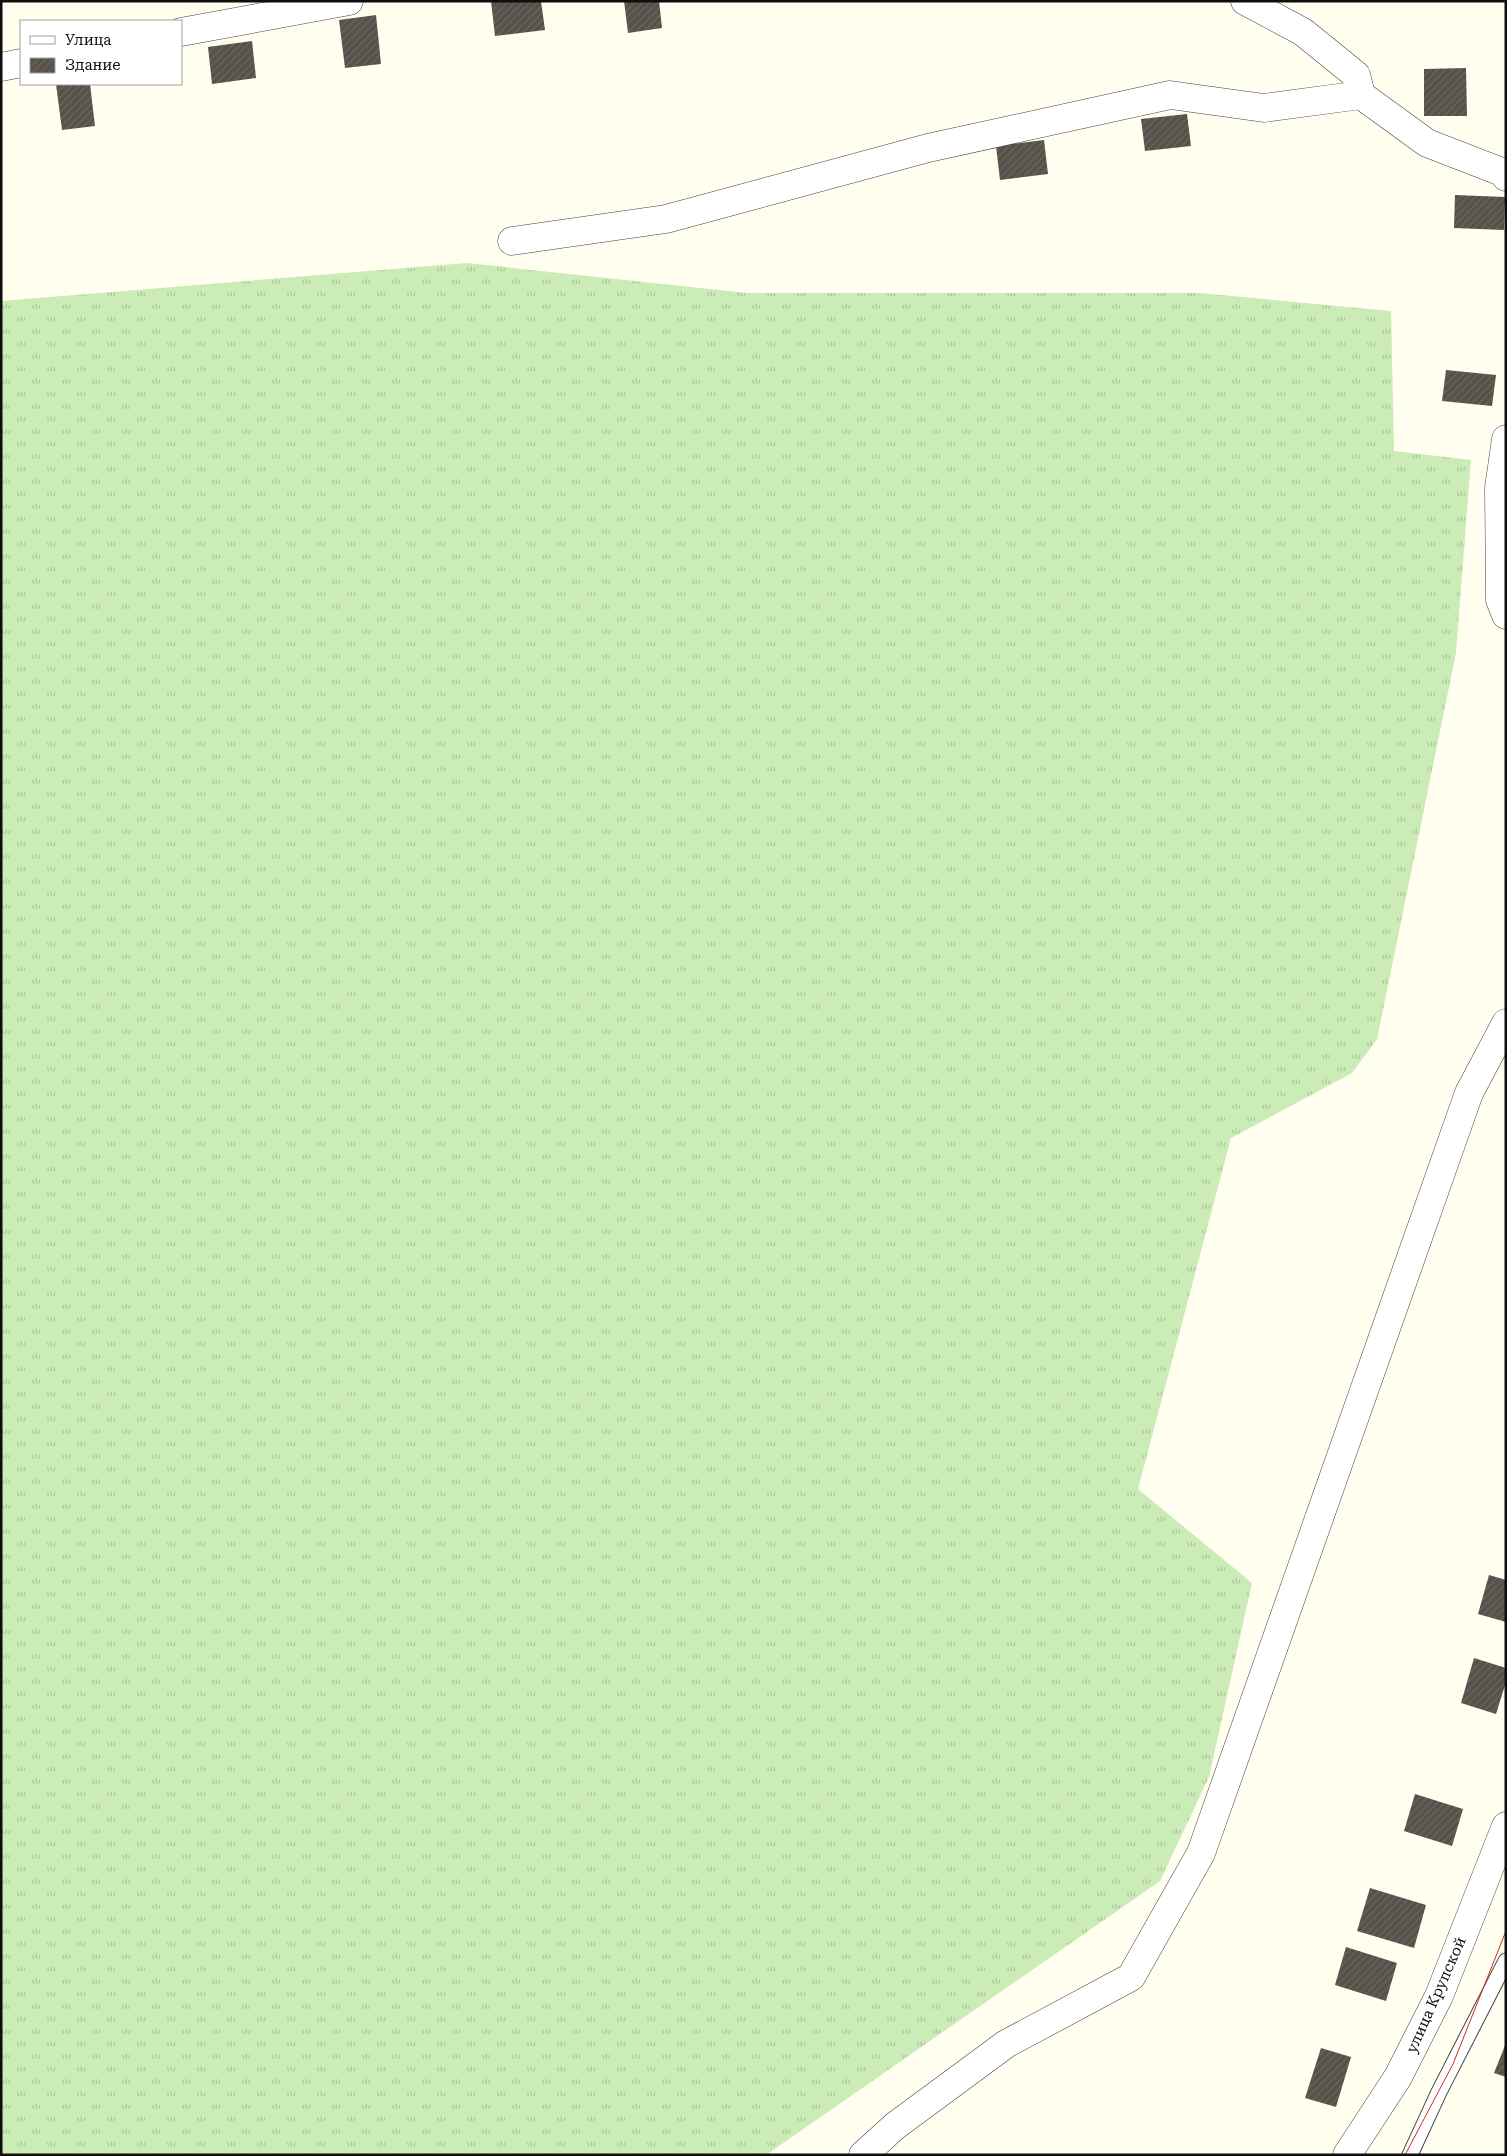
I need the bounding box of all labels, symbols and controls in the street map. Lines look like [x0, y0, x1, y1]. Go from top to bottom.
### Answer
legend [20, 20, 182, 85]
text: Улица [65, 31, 111, 49]
text: Здание [65, 56, 121, 74]
street label: улица Крупской [1402, 1934, 1470, 2056]

